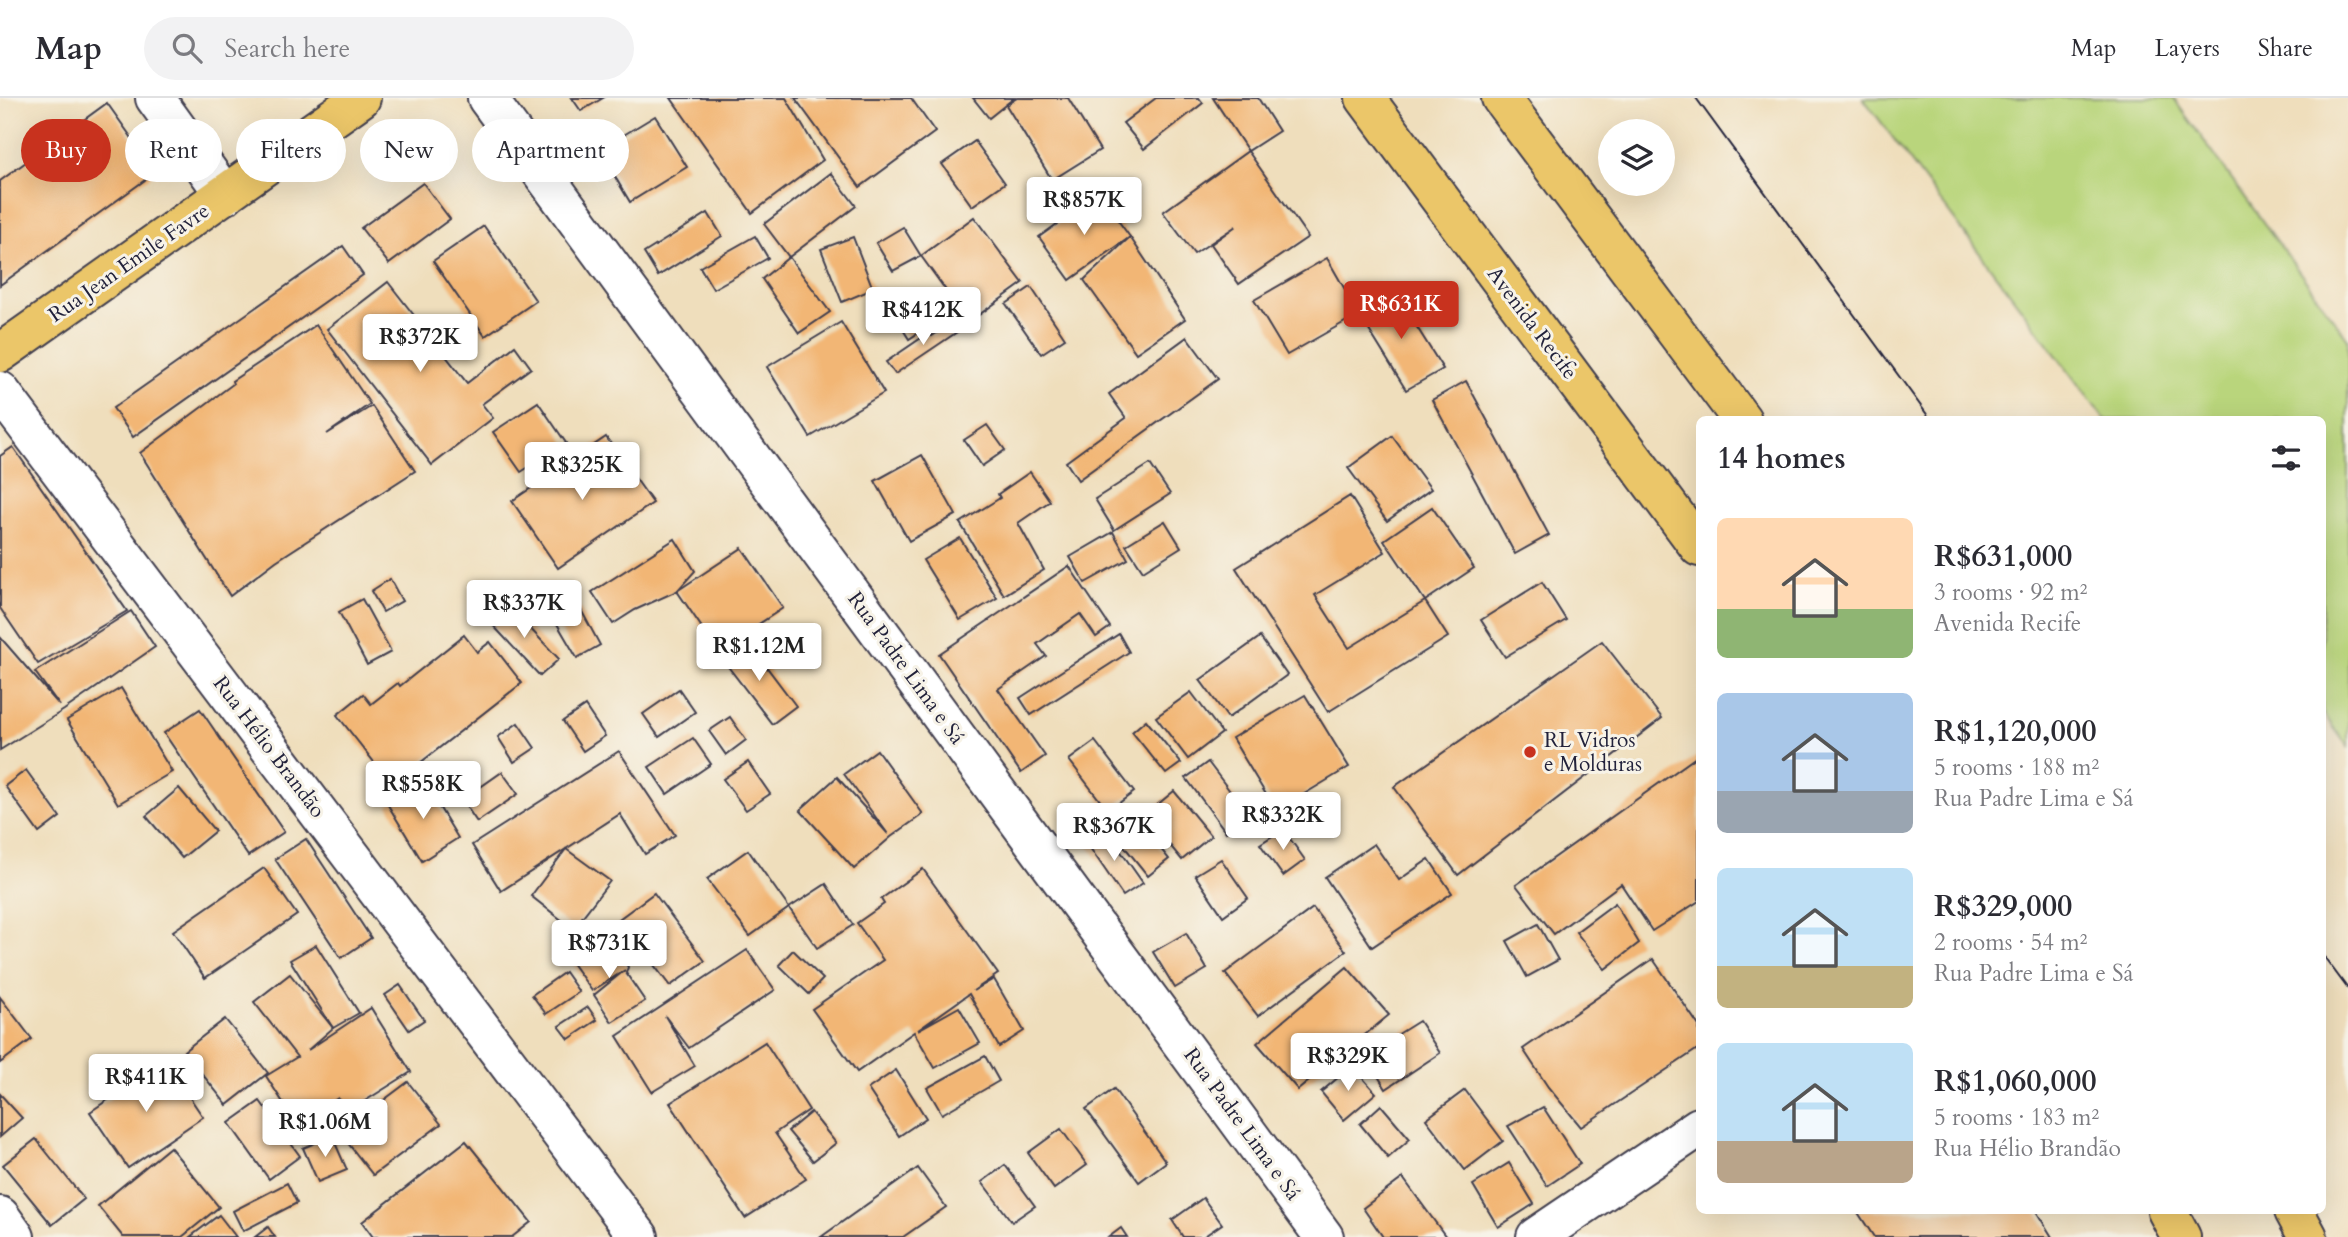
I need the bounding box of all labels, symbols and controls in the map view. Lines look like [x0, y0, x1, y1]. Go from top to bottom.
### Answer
search box [144, 17, 634, 80]
text: Map [35, 26, 102, 71]
icon: search [168, 29, 206, 67]
text: Search here [224, 31, 350, 66]
text: Map [2071, 32, 2117, 65]
text: Layers [2155, 32, 2220, 65]
text: Share [2258, 32, 2313, 65]
chip: Buy [21, 119, 111, 182]
chip: Rent [125, 119, 222, 182]
chip: Filters [236, 119, 346, 182]
chip: New [360, 119, 458, 182]
chip: Apartment [472, 119, 629, 182]
map controls [1598, 119, 1675, 196]
button: layers [1598, 119, 1675, 196]
pin: R$857K [1027, 178, 1141, 237]
text: R$857K [1043, 184, 1125, 215]
street label: Rua Jean Emile Favre [43, 197, 215, 329]
street label: Avenida Recife [1480, 261, 1584, 385]
pin: R$631K [1344, 282, 1458, 341]
pin: R$412K [866, 288, 980, 347]
text: R$631K [1360, 288, 1442, 319]
text: R$412K [882, 294, 964, 325]
pin: R$372K [363, 314, 477, 374]
text: R$372K [379, 321, 461, 352]
text: 14 homes [1717, 438, 1846, 479]
icon: filters [2267, 439, 2305, 477]
pin: R$325K [525, 442, 639, 502]
text: R$325K [541, 449, 623, 480]
text: R$631,000 [1934, 536, 2072, 577]
icon: home [1773, 546, 1857, 630]
text: 3 rooms · 92 m² [1934, 577, 2087, 608]
pin: R$337K [467, 580, 581, 640]
street label: Rua Padre Lima e Sá [841, 586, 971, 750]
text: R$337K [483, 587, 565, 618]
text: Avenida Recife [1934, 608, 2081, 639]
pin: R$1.12M [694, 624, 824, 683]
text: R$1.12M [712, 630, 806, 661]
street label: Rua Hélio Brandão [206, 670, 332, 824]
text: R$1,120,000 [1934, 711, 2097, 752]
icon: home [1773, 721, 1857, 805]
place label: RL Vidros e Molduras [1544, 726, 1642, 779]
marker: RL Vidros e Molduras [1522, 744, 1538, 760]
text: 5 rooms · 188 m² [1934, 752, 2099, 783]
pin: R$558K [366, 762, 480, 821]
text: R$558K [382, 768, 464, 799]
text: Rua Padre Lima e Sá [1934, 783, 2134, 814]
pin: R$332K [1226, 792, 1340, 852]
text: R$332K [1242, 799, 1324, 830]
pin: R$367K [1057, 804, 1171, 863]
text: R$367K [1073, 810, 1155, 841]
text: R$329,000 [1934, 886, 2072, 927]
icon: home [1773, 896, 1857, 980]
pin: R$731K [552, 920, 666, 980]
text: R$731K [568, 927, 650, 958]
text: 2 rooms · 54 m² [1934, 927, 2087, 958]
text: Rua Padre Lima e Sá [1934, 958, 2134, 989]
pin: R$329K [1291, 1034, 1405, 1093]
text: R$329K [1307, 1040, 1389, 1071]
street label: Rua Padre Lima e Sá [1177, 1042, 1307, 1206]
pin: R$411K [89, 1054, 203, 1114]
text: R$411K [105, 1061, 187, 1092]
text: R$1,060,000 [1934, 1061, 2097, 1102]
icon: home [1773, 1071, 1857, 1155]
pin: R$1.06M [260, 1100, 390, 1159]
text: 5 rooms · 183 m² [1934, 1102, 2099, 1133]
text: R$1.06M [278, 1106, 372, 1137]
text: Rua Hélio Brandão [1934, 1133, 2121, 1164]

